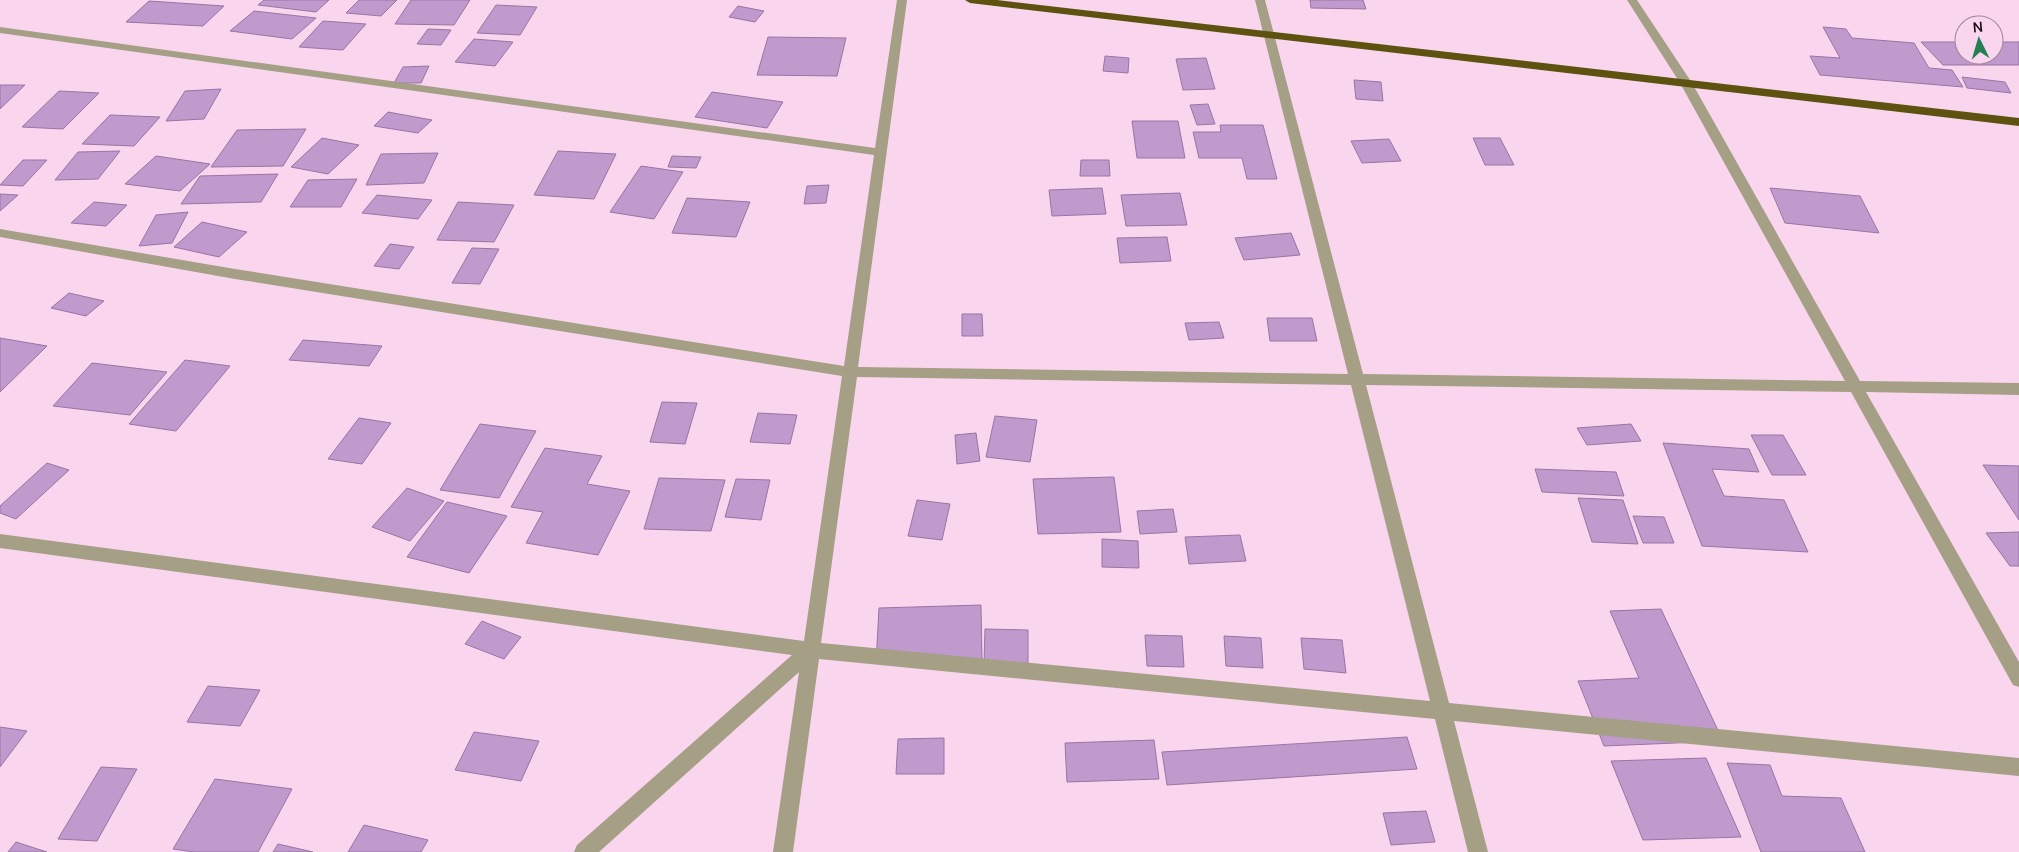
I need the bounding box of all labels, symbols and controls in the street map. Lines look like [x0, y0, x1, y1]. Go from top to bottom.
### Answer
north arrow [1954, 15, 2004, 65]
text: N [1972, 17, 1984, 36]

